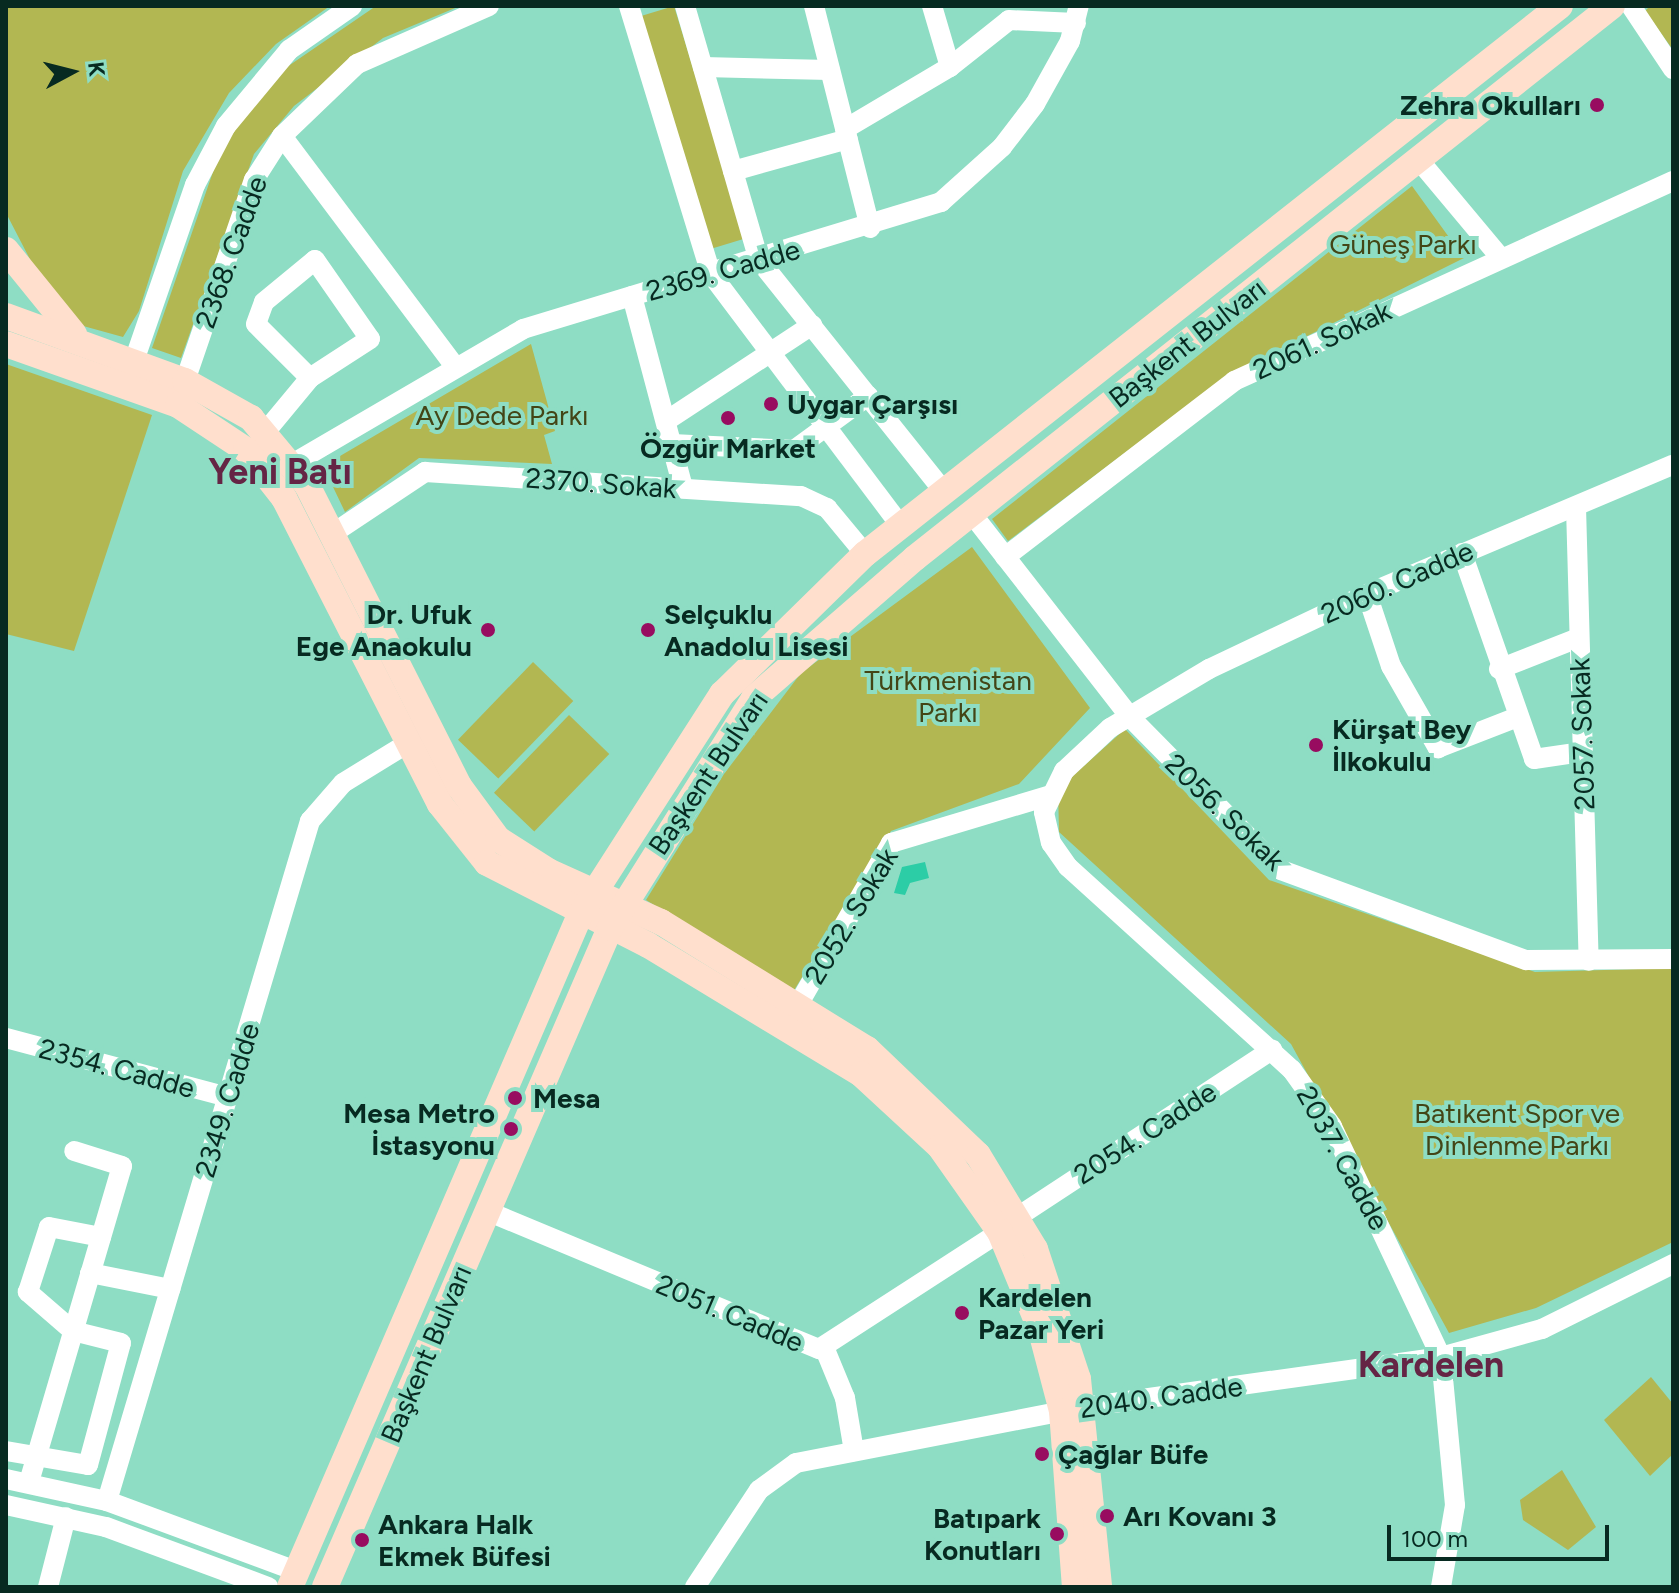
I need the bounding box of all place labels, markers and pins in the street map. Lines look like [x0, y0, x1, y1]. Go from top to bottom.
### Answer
place label: Zehra Okulları [1400, 88, 1581, 122]
marker: Zehra Okulları [1588, 96, 1606, 114]
place label: Uygar Çarşısı [787, 387, 958, 421]
marker: Uygar Çarşısı [762, 395, 780, 413]
marker: Özgür Market [719, 409, 737, 427]
place label: Özgür Market [640, 431, 816, 465]
place label: Dr. Ufuk Ege Anaokulu [296, 597, 472, 663]
place label: Selçuklu Anadolu Lisesi [664, 597, 849, 663]
marker: Dr. Ufuk Ege Anaokulu [479, 621, 497, 639]
marker: Selçuklu Anadolu Lisesi [639, 621, 657, 639]
place label: Kürşat Bey İlkokulu [1332, 712, 1471, 778]
marker: Kürşat Bey İlkokulu [1307, 736, 1325, 754]
place label: Mesa [533, 1081, 600, 1115]
marker: Mesa [504, 1087, 526, 1109]
place label: Mesa Metro İstasyonu [343, 1096, 495, 1162]
marker: Mesa Metro İstasyonu [502, 1120, 520, 1138]
place label: Kardelen Pazar Yeri [978, 1280, 1104, 1346]
marker: Kardelen Pazar Yeri [953, 1304, 971, 1322]
place label: Çağlar Büfe [1058, 1437, 1208, 1471]
marker: Çağlar Büfe [1033, 1445, 1051, 1463]
place label: Arı Kovanı 3 [1123, 1499, 1277, 1533]
place label: Batıpark Konutları [924, 1501, 1041, 1567]
place label: Ankara Halk Ekmek Büfesi [378, 1507, 551, 1573]
marker: Arı Kovanı 3 [1098, 1507, 1116, 1525]
marker: Batıpark Konutları [1048, 1525, 1066, 1543]
marker: Ankara Halk Ekmek Büfesi [353, 1531, 371, 1549]

